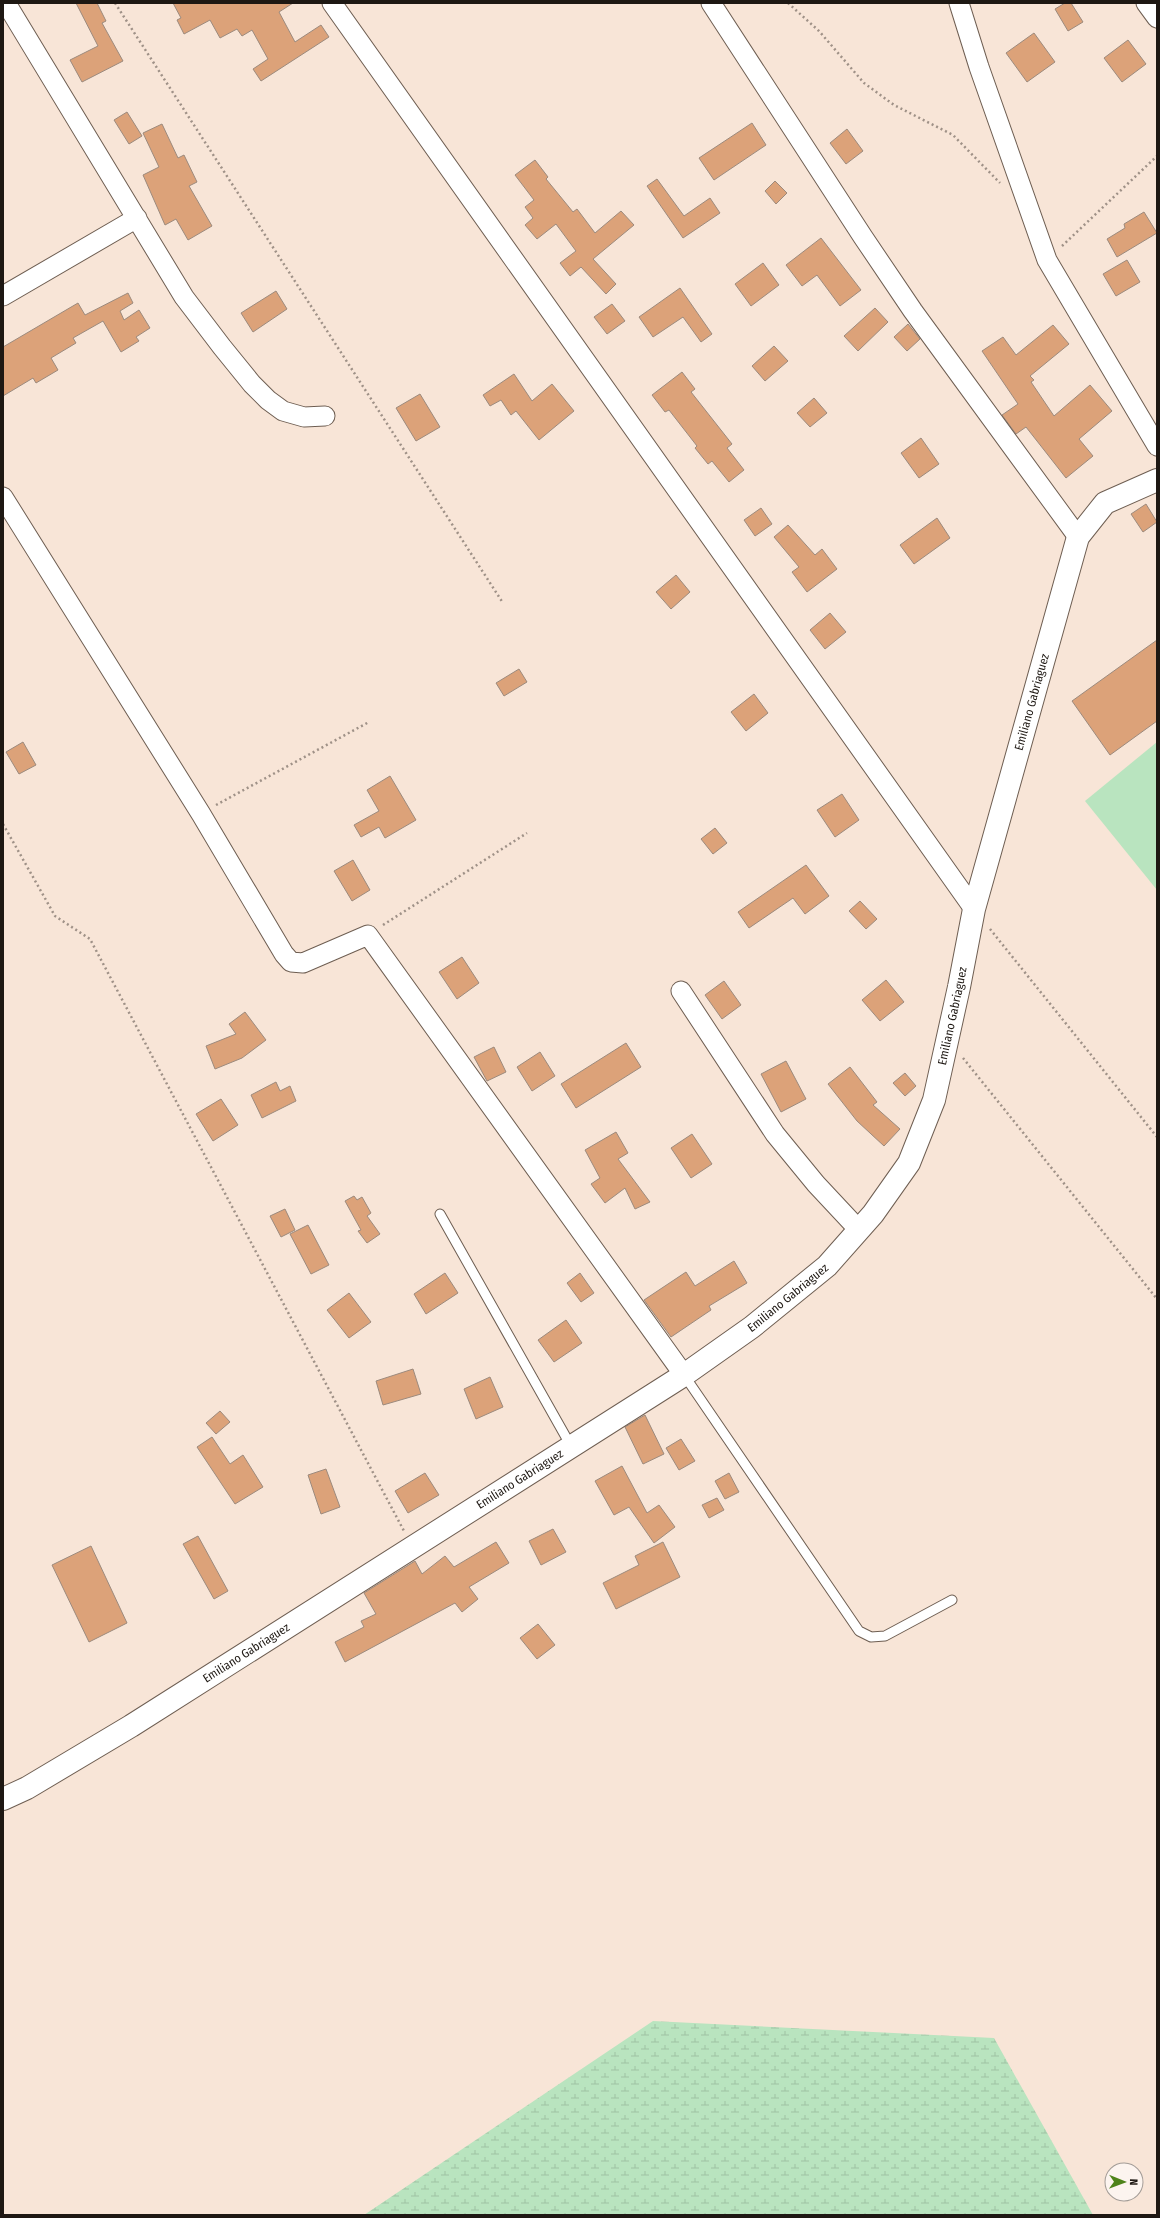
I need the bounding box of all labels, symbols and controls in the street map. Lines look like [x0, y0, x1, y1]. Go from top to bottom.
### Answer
street label: Emiliano Gabriaguez [1012, 652, 1052, 752]
street label: Emiliano Gabriaguez [935, 966, 970, 1066]
street label: Emiliano Gabriaguez [745, 1261, 831, 1335]
street label: Emiliano Gabriaguez [474, 1446, 566, 1512]
street label: Emiliano Gabriaguez [200, 1620, 292, 1686]
north arrow [1104, 2162, 1144, 2202]
text: N [1127, 2179, 1140, 2186]

